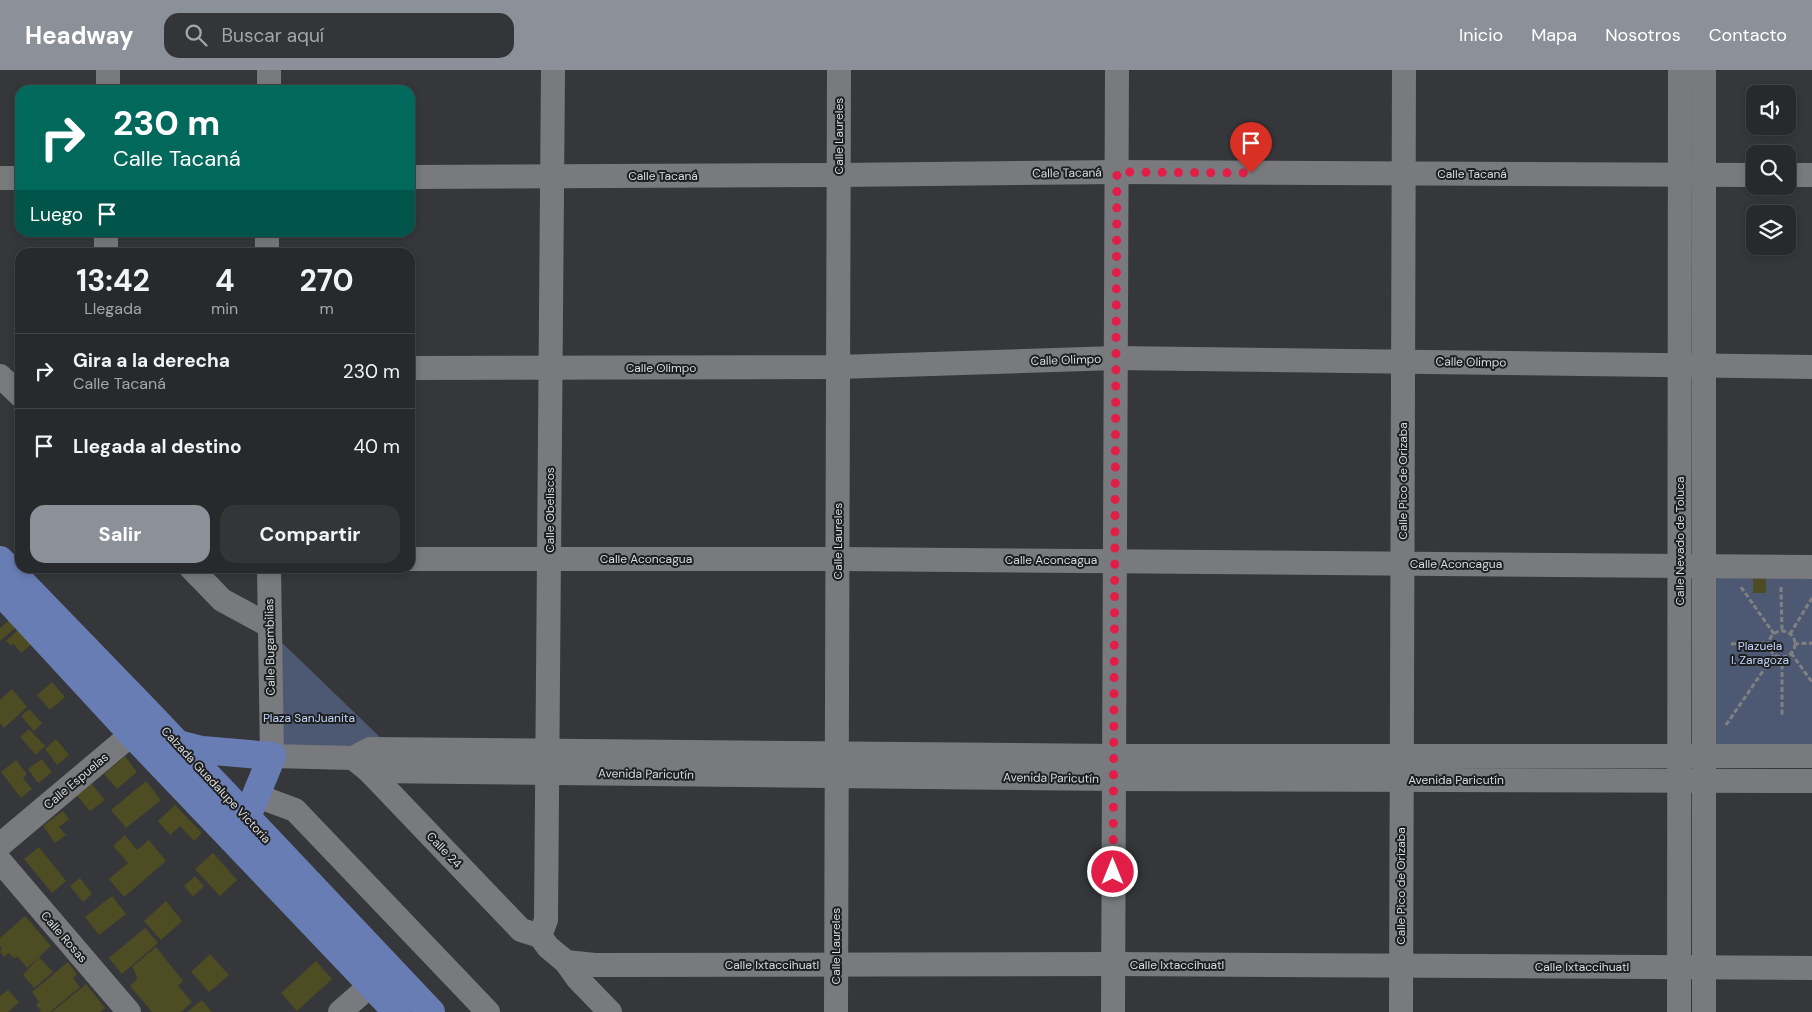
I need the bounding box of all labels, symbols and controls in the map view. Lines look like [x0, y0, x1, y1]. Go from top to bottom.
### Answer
search box [164, 13, 514, 58]
text: Headway [25, 20, 134, 51]
icon: search [182, 21, 210, 49]
text: Buscar aquí [222, 23, 324, 48]
text: Inicio [1459, 23, 1503, 47]
text: Mapa [1531, 23, 1577, 47]
text: Nosotros [1605, 23, 1681, 47]
text: Contacto [1709, 23, 1787, 47]
map controls [1746, 85, 1796, 255]
button: sound [1746, 85, 1796, 135]
street label: Calle Laureles [831, 98, 847, 174]
text: 230 m [113, 100, 220, 146]
icon: right [30, 105, 95, 170]
pin [1230, 122, 1272, 173]
icon: arrive [1237, 129, 1265, 157]
text: Calle Tacaná [113, 144, 241, 173]
button: search [1746, 145, 1796, 195]
street label: Calle Tacaná [1032, 164, 1102, 182]
street label: Calle Tacaná [1437, 166, 1507, 182]
street label: Calle Tacaná [628, 168, 698, 184]
icon: arrive [93, 200, 121, 228]
text: Luego [30, 202, 83, 227]
button: layers [1746, 205, 1796, 255]
text: 13:42 [76, 261, 150, 300]
text: 4 [215, 261, 234, 300]
text: 270 [300, 261, 354, 300]
text: Llegada [84, 298, 142, 319]
text: min [211, 298, 238, 319]
text: m [319, 298, 334, 319]
text: Gira a la derecha [73, 348, 230, 373]
street label: Calle Olimpo [1030, 351, 1102, 369]
street label: Calle Olimpo [1436, 353, 1506, 371]
icon: right [30, 357, 58, 385]
text: 230 m [343, 359, 400, 384]
street label: Calle Olimpo [626, 360, 696, 376]
text: Calle Tacaná [73, 373, 166, 394]
street label: Calle Pico de Orizaba [1395, 422, 1411, 540]
icon: arrive [30, 432, 58, 460]
text: Llegada al destino [73, 434, 242, 459]
text: 40 m [353, 434, 400, 459]
street label: Calle Obeliscos [542, 467, 558, 553]
street label: Calle Nevado de Toluca [1672, 477, 1688, 606]
street label: Calle Laureles [830, 503, 846, 579]
button: Salir [30, 505, 210, 563]
button: Compartir [220, 505, 400, 563]
street label: Calle Aconcagua [600, 551, 692, 567]
street label: Calle Aconcagua [1005, 552, 1097, 568]
street label: Calle Aconcagua [1410, 556, 1502, 572]
street label: Calle Bugambilias [261, 598, 279, 696]
park label: Plazuela I. Zaragoza [1731, 638, 1789, 668]
park label: Plaza SanJuanita [263, 710, 355, 726]
street label: Calzada Guadalupe Victoria [158, 723, 274, 847]
street label: Calle Espuelas [40, 749, 112, 813]
street label: Avenida Paricutín [598, 765, 694, 783]
street label: Avenida Paricutín [1003, 769, 1099, 787]
street label: Avenida Paricutín [1408, 772, 1504, 788]
street label: Calle Pico de Orizaba [1393, 827, 1409, 945]
street label: Calle 24 [423, 828, 465, 872]
position arrow [1086, 845, 1138, 897]
street label: Calle Rosas [37, 908, 91, 966]
street label: Calle Laureles [828, 908, 844, 984]
street label: Calle Ixtaccihuatl [725, 957, 819, 973]
street label: Calle Ixtaccihuatl [1130, 957, 1224, 973]
street label: Calle Ixtaccihuatl [1535, 959, 1629, 975]

